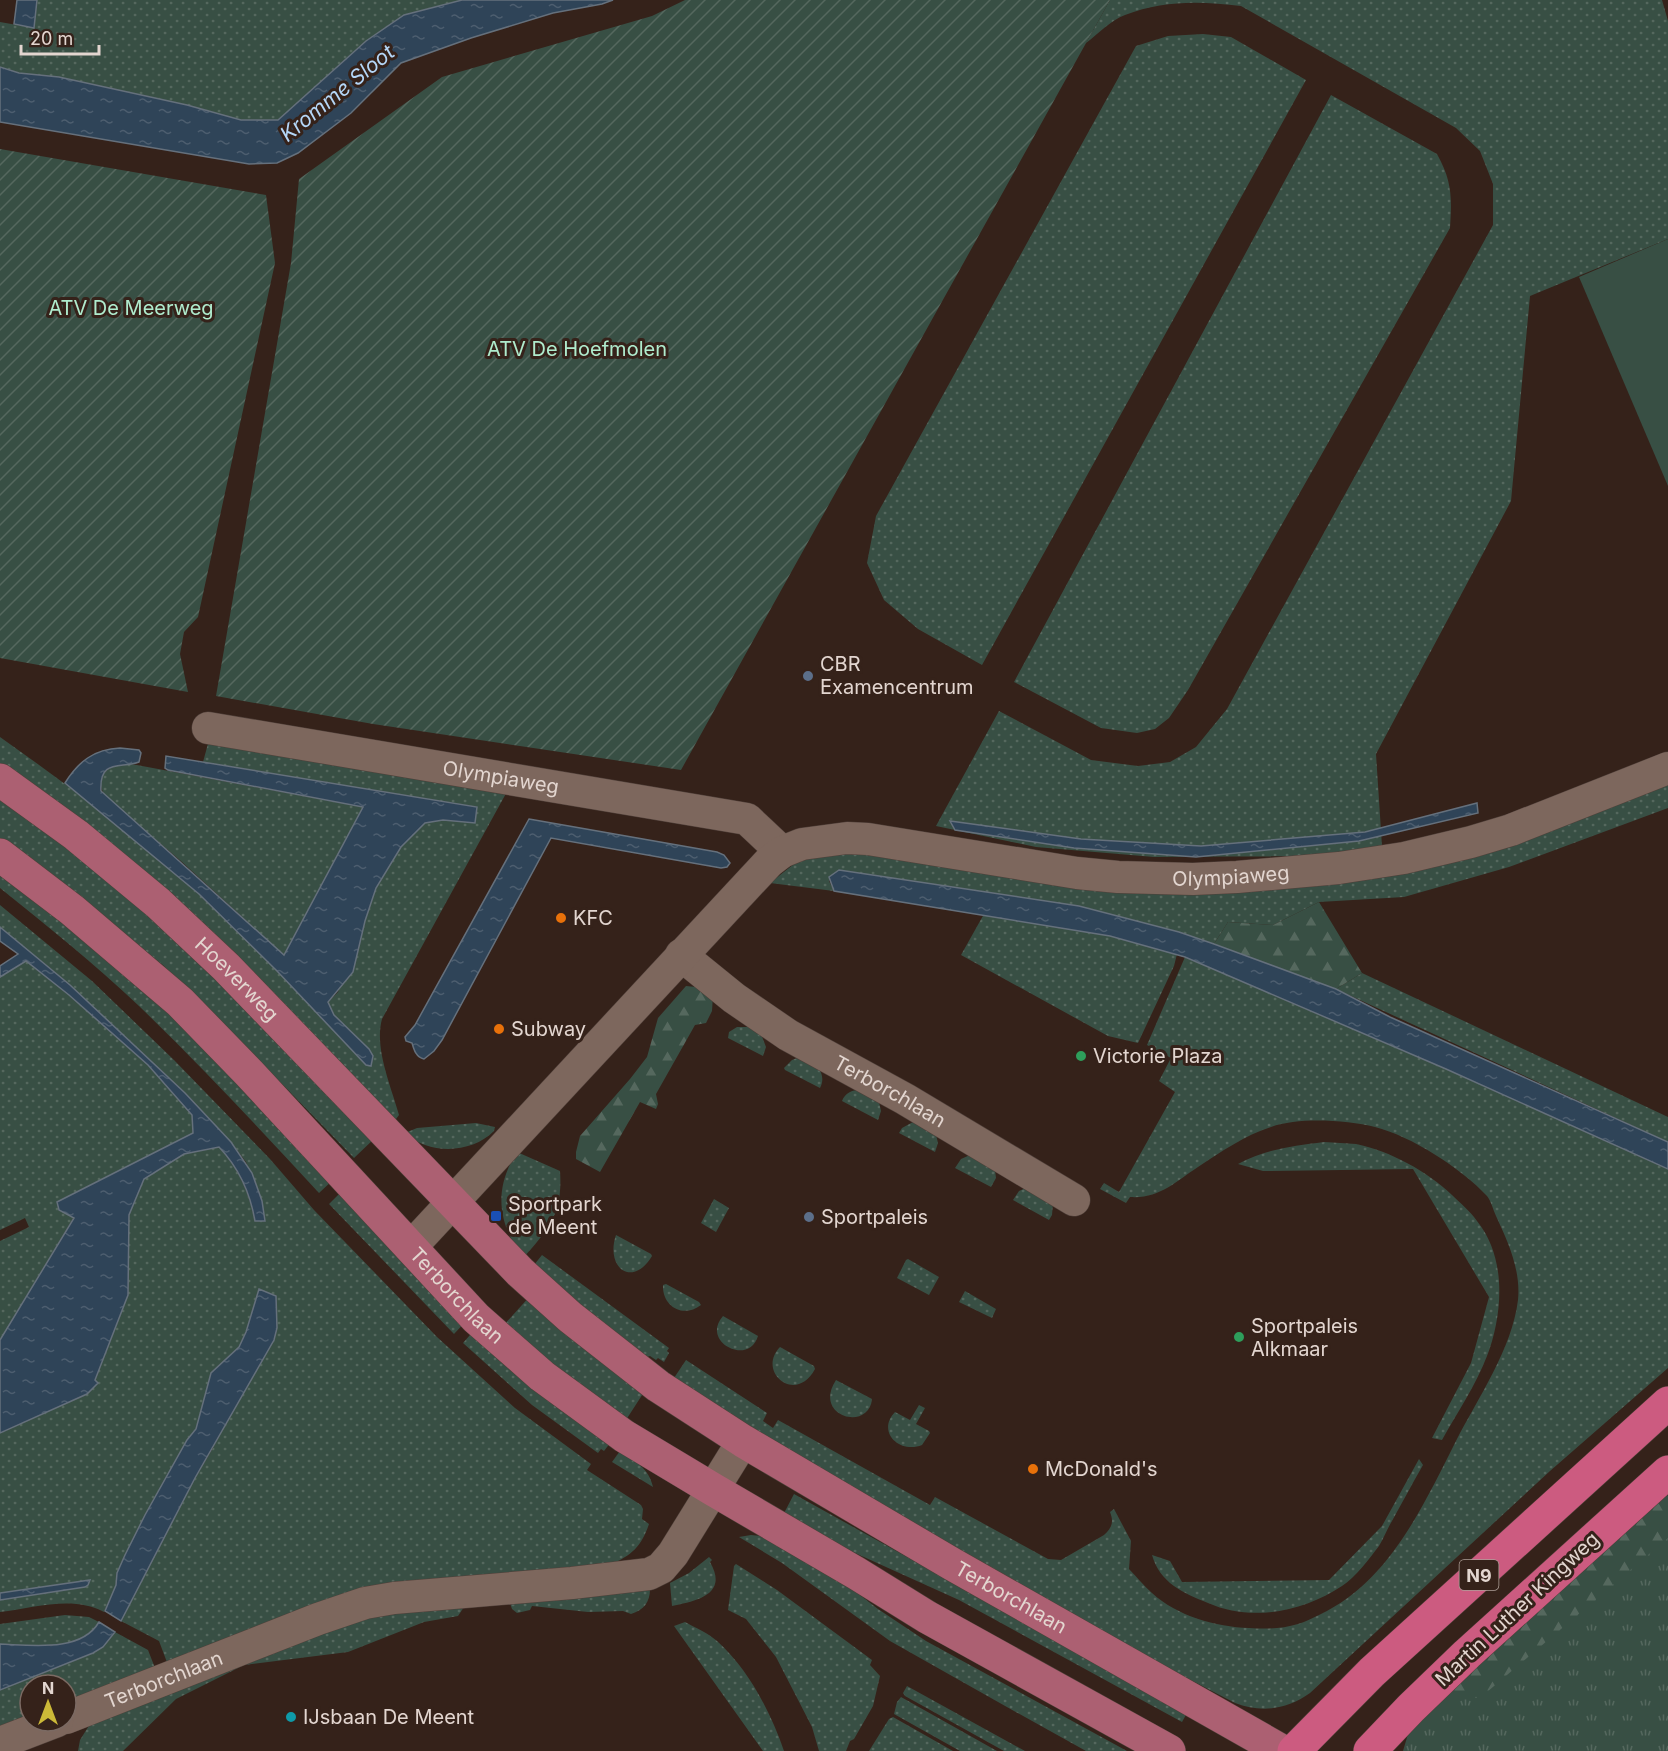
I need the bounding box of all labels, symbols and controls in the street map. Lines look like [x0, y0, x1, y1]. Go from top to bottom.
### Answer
scale bar [21, 18, 99, 56]
text: 20 m [30, 28, 73, 49]
water label: Kromme Sloot [275, 39, 400, 147]
park label: ATV De Meerweg [48, 296, 214, 320]
park label: ATV De Hoefmolen [487, 337, 667, 361]
place label: CBR Examencentrum [820, 652, 974, 699]
marker: CBR Examencentrum [801, 669, 815, 683]
street label: Olympiaweg [441, 756, 561, 799]
street label: Olympiaweg [1172, 860, 1290, 891]
place label: KFC [573, 906, 613, 930]
marker: KFC [554, 911, 568, 925]
street label: Hoeverweg [190, 932, 284, 1026]
place label: Subway [511, 1017, 586, 1041]
marker: Subway [492, 1022, 506, 1036]
place label: Victorie Plaza [1093, 1044, 1223, 1068]
marker: Victorie Plaza [1074, 1049, 1088, 1063]
street label: Terborchlaan [830, 1050, 950, 1133]
place label: Sportpark de Meent [508, 1192, 602, 1239]
place label: Sportpaleis [821, 1205, 928, 1229]
marker: Sportpark de Meent [489, 1209, 503, 1223]
marker: Sportpaleis [802, 1210, 816, 1224]
street label: Terborchlaan [405, 1242, 509, 1349]
place label: Sportpaleis Alkmaar [1251, 1314, 1358, 1361]
marker: Sportpaleis Alkmaar [1232, 1330, 1246, 1344]
place label: McDonald's [1045, 1457, 1158, 1481]
marker: McDonald's [1026, 1462, 1040, 1476]
street label: Martin Luther Kingweg [1430, 1527, 1604, 1691]
street label: Terborchlaan [951, 1556, 1071, 1639]
road number: N9 [1460, 1560, 1498, 1590]
street label: Terborchlaan [101, 1646, 226, 1714]
north arrow [18, 1673, 78, 1733]
text: N [42, 1678, 54, 1698]
place label: IJsbaan De Meent [303, 1705, 475, 1729]
marker: IJsbaan De Meent [284, 1710, 298, 1724]

